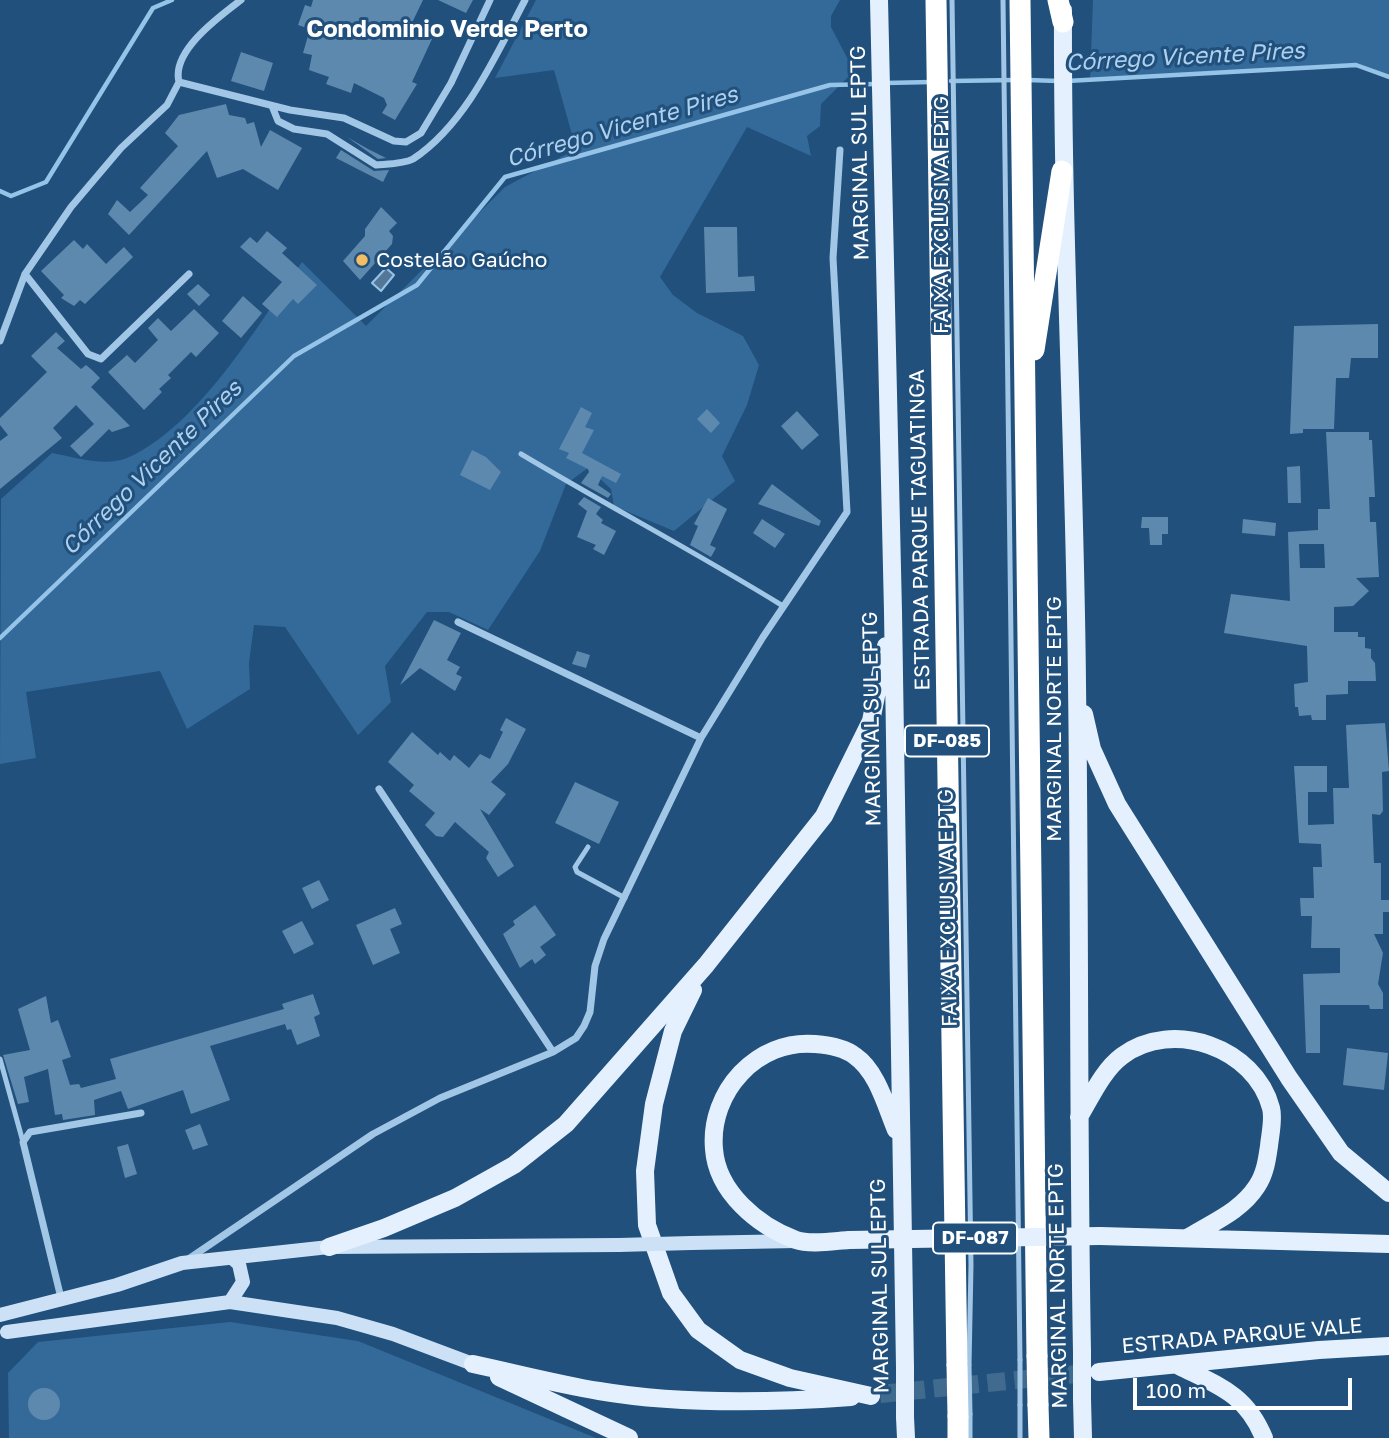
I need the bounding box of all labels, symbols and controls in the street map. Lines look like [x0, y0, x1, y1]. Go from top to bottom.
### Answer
district label: Condominio Verde Perto [306, 15, 588, 43]
water label: Córrego Vicente Pires [1065, 37, 1305, 77]
street label: MARGINAL SUL EPTG [846, 45, 874, 261]
water label: Córrego Vicente Pires [503, 81, 741, 173]
street label: FAIXA EXCLUSIVA EPTG [928, 96, 954, 334]
place label: Costelão Gaúcho [376, 247, 547, 273]
marker: Costelão Gaúcho [354, 252, 370, 268]
street label: ESTRADA PARQUE TAGUATINGA [905, 369, 935, 691]
water label: Córrego Vicente Pires [56, 375, 248, 561]
street label: MARGINAL NORTE EPTG [1041, 596, 1067, 842]
street label: MARGINAL SUL EPTG [858, 611, 886, 827]
road number: DF-085 [905, 726, 989, 756]
street label: FAIXA EXCLUSIVA EPTG [933, 789, 963, 1027]
street label: MARGINAL NORTE EPTG [1043, 1163, 1073, 1409]
street label: MARGINAL SUL EPTG [866, 1178, 894, 1394]
road number: DF-087 [933, 1222, 1017, 1254]
street label: ESTRADA PARQUE VALE [1121, 1313, 1363, 1359]
scale bar [1137, 1364, 1356, 1408]
text: 100 m [1146, 1377, 1206, 1403]

